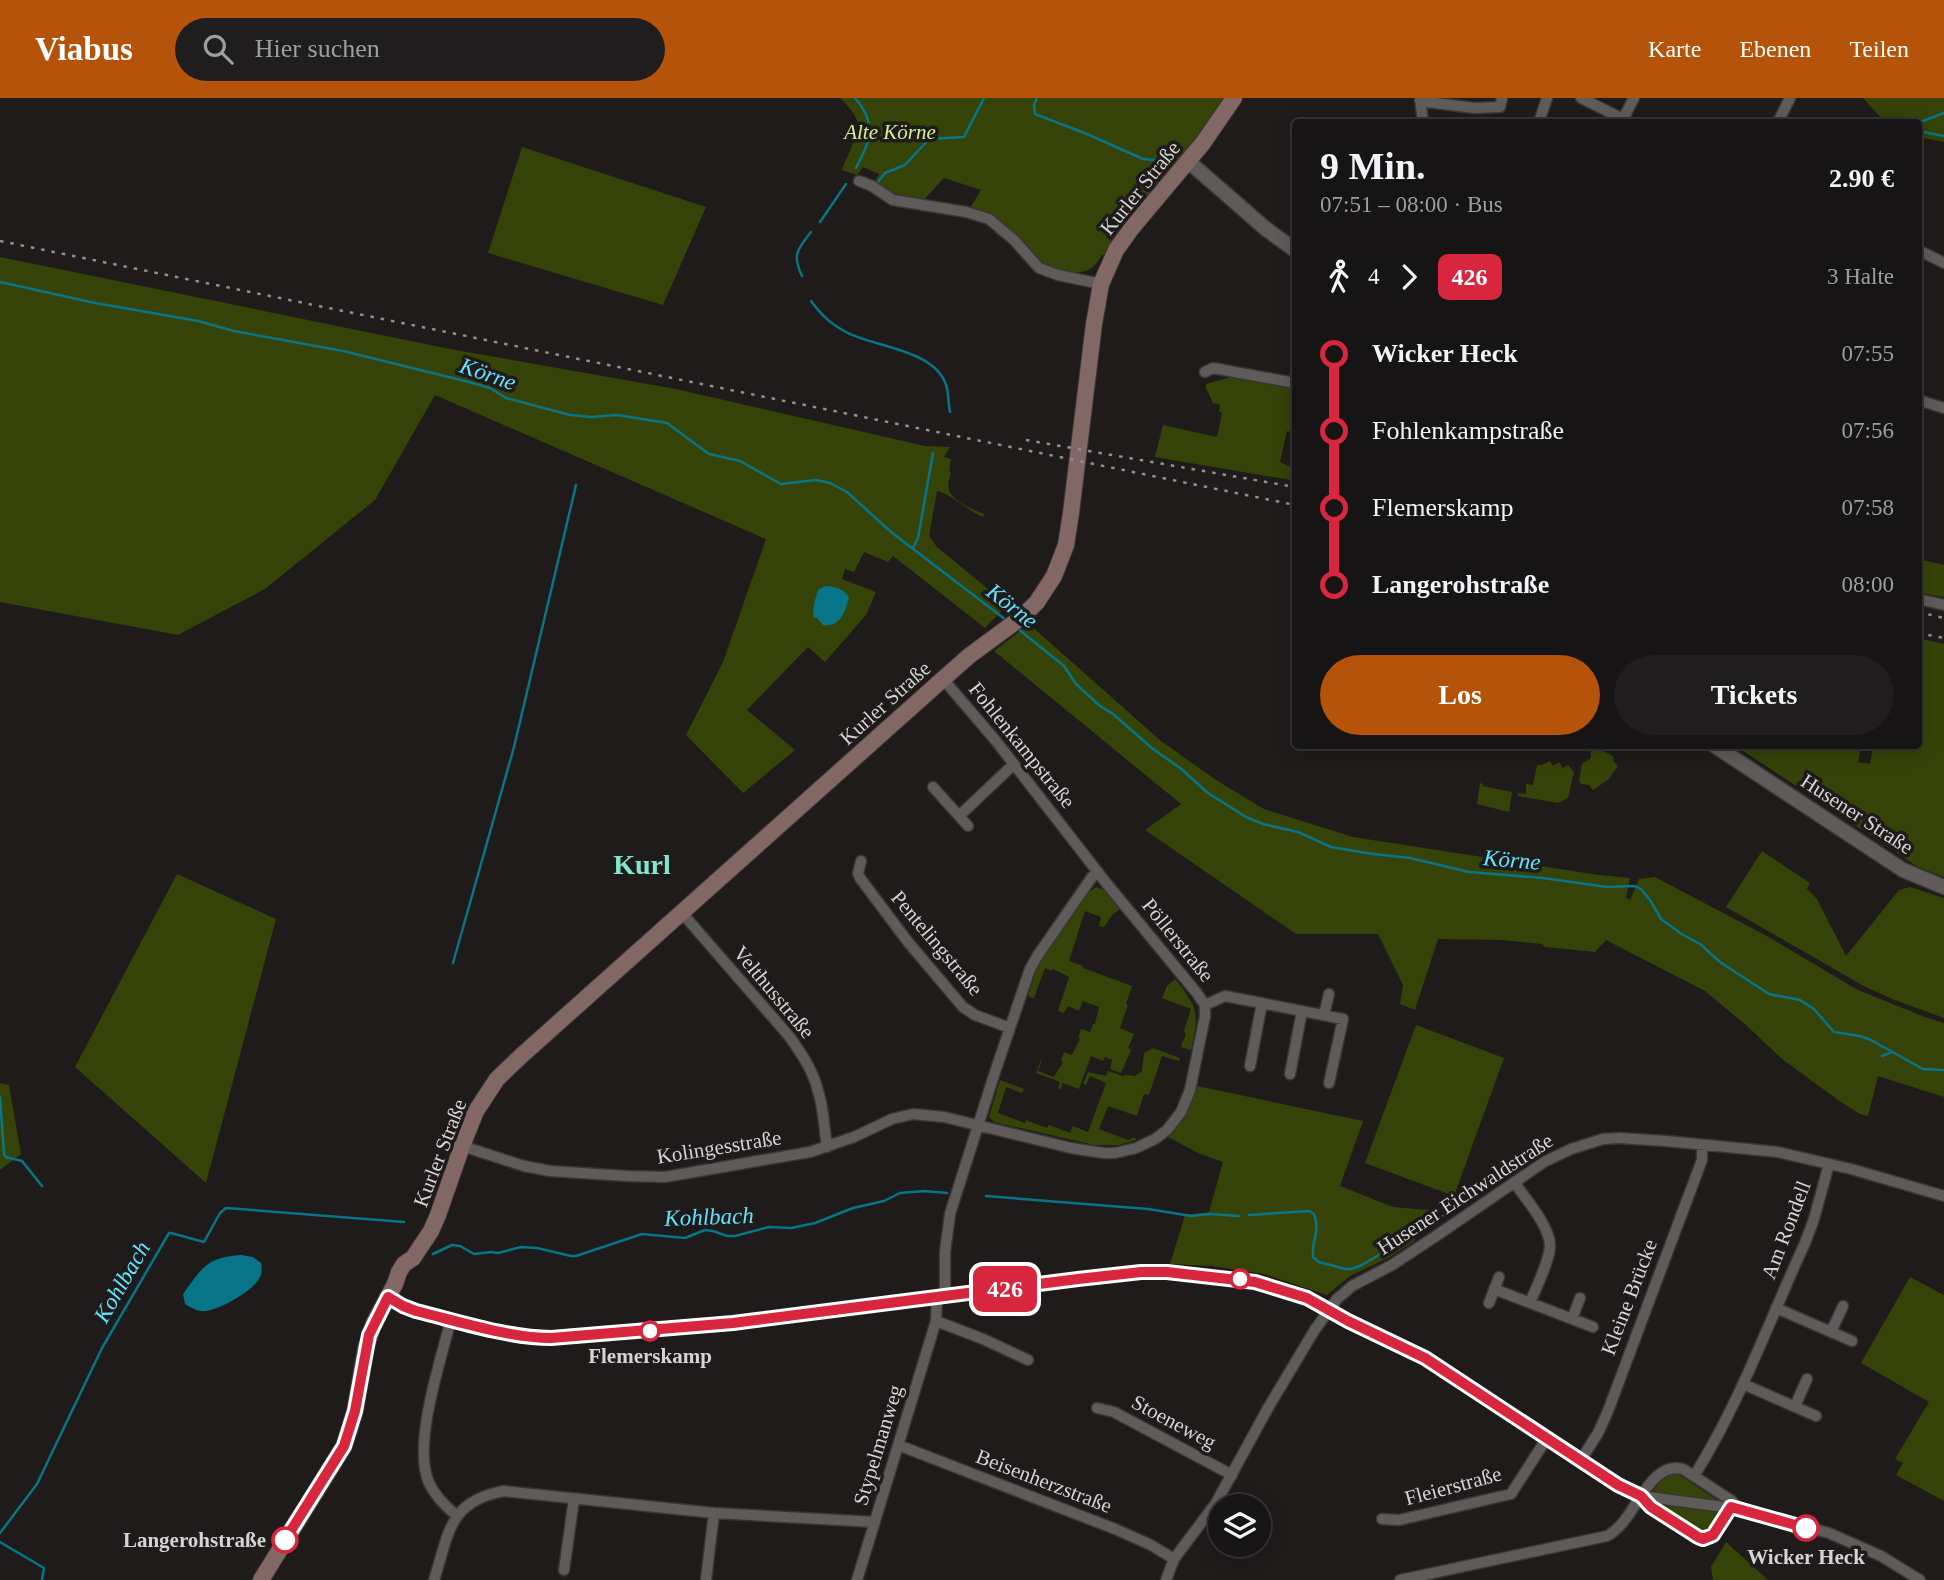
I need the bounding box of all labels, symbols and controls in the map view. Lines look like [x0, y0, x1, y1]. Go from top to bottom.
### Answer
search box [175, 18, 665, 81]
icon: search [199, 30, 237, 68]
text: Viabus [35, 31, 133, 67]
text: Hier suchen [255, 34, 380, 63]
text: Karte [1648, 36, 1701, 62]
text: Ebenen [1739, 36, 1811, 62]
text: Teilen [1849, 36, 1909, 62]
park label: Alte Körne [842, 120, 936, 144]
street label: Kurler Straße [1095, 136, 1185, 240]
text: 9 Min. [1320, 145, 1426, 187]
text: 2.90 € [1829, 164, 1894, 193]
text: 07:51 – 08:00 · Bus [1320, 192, 1503, 217]
icon: walk [1320, 258, 1358, 296]
icon: forward [1390, 258, 1428, 296]
text: 4 [1368, 264, 1380, 289]
text: 426 [1452, 264, 1488, 290]
text: 3 Halte [1827, 264, 1894, 289]
text: Wicker Heck [1372, 339, 1518, 368]
text: 07:55 [1842, 341, 1894, 366]
water label: Körne [456, 352, 519, 395]
text: Fohlenkampstraße [1372, 416, 1564, 445]
text: 07:56 [1842, 418, 1894, 443]
text: Flemerskamp [1372, 493, 1514, 522]
text: 07:58 [1842, 495, 1894, 520]
text: Langerohstraße [1372, 570, 1549, 599]
text: 08:00 [1842, 572, 1894, 597]
water label: Körne [981, 578, 1042, 634]
button: Los [1320, 655, 1600, 735]
button: Tickets [1614, 655, 1894, 735]
street label: Kurler Straße [835, 656, 935, 750]
street label: Fohlenkampstraße [964, 677, 1080, 813]
street label: Husener Straße [1796, 769, 1918, 859]
water label: Körne [1481, 845, 1542, 875]
district label: Kurl [613, 849, 671, 880]
street label: Pentelingstraße [886, 886, 988, 1000]
street label: Pöllerstraße [1137, 893, 1219, 987]
street label: Velthusstraße [728, 941, 820, 1043]
street label: Kurler Straße [408, 1096, 472, 1210]
street label: Kolingesstraße [655, 1125, 783, 1169]
street label: Husener Eichwaldstraße [1373, 1128, 1557, 1260]
street label: Am Rondell [1756, 1177, 1816, 1282]
water label: Kohlbach [663, 1203, 754, 1231]
street label: Kleine Brücke [1596, 1236, 1662, 1358]
water label: Kohlbach [88, 1237, 155, 1328]
line badge: 426 [965, 1266, 1045, 1312]
unlabelled marker [1230, 1269, 1250, 1289]
text: 426 [987, 1276, 1023, 1302]
marker: Flemerskamp [640, 1321, 660, 1341]
place label: Flemerskamp [588, 1344, 712, 1368]
street label: Stypelmanweg [848, 1381, 908, 1508]
street label: Stoeneweg [1128, 1390, 1221, 1454]
street label: Beisenherzstraße [973, 1444, 1115, 1518]
street label: Fleierstraße [1402, 1462, 1504, 1510]
map controls [1208, 1494, 1271, 1557]
button: layers [1208, 1494, 1271, 1557]
marker: Wicker Heck [1793, 1515, 1819, 1541]
marker: Langerohstraße [272, 1527, 298, 1553]
place label: Langerohstraße [123, 1528, 266, 1552]
place label: Wicker Heck [1747, 1545, 1865, 1569]

